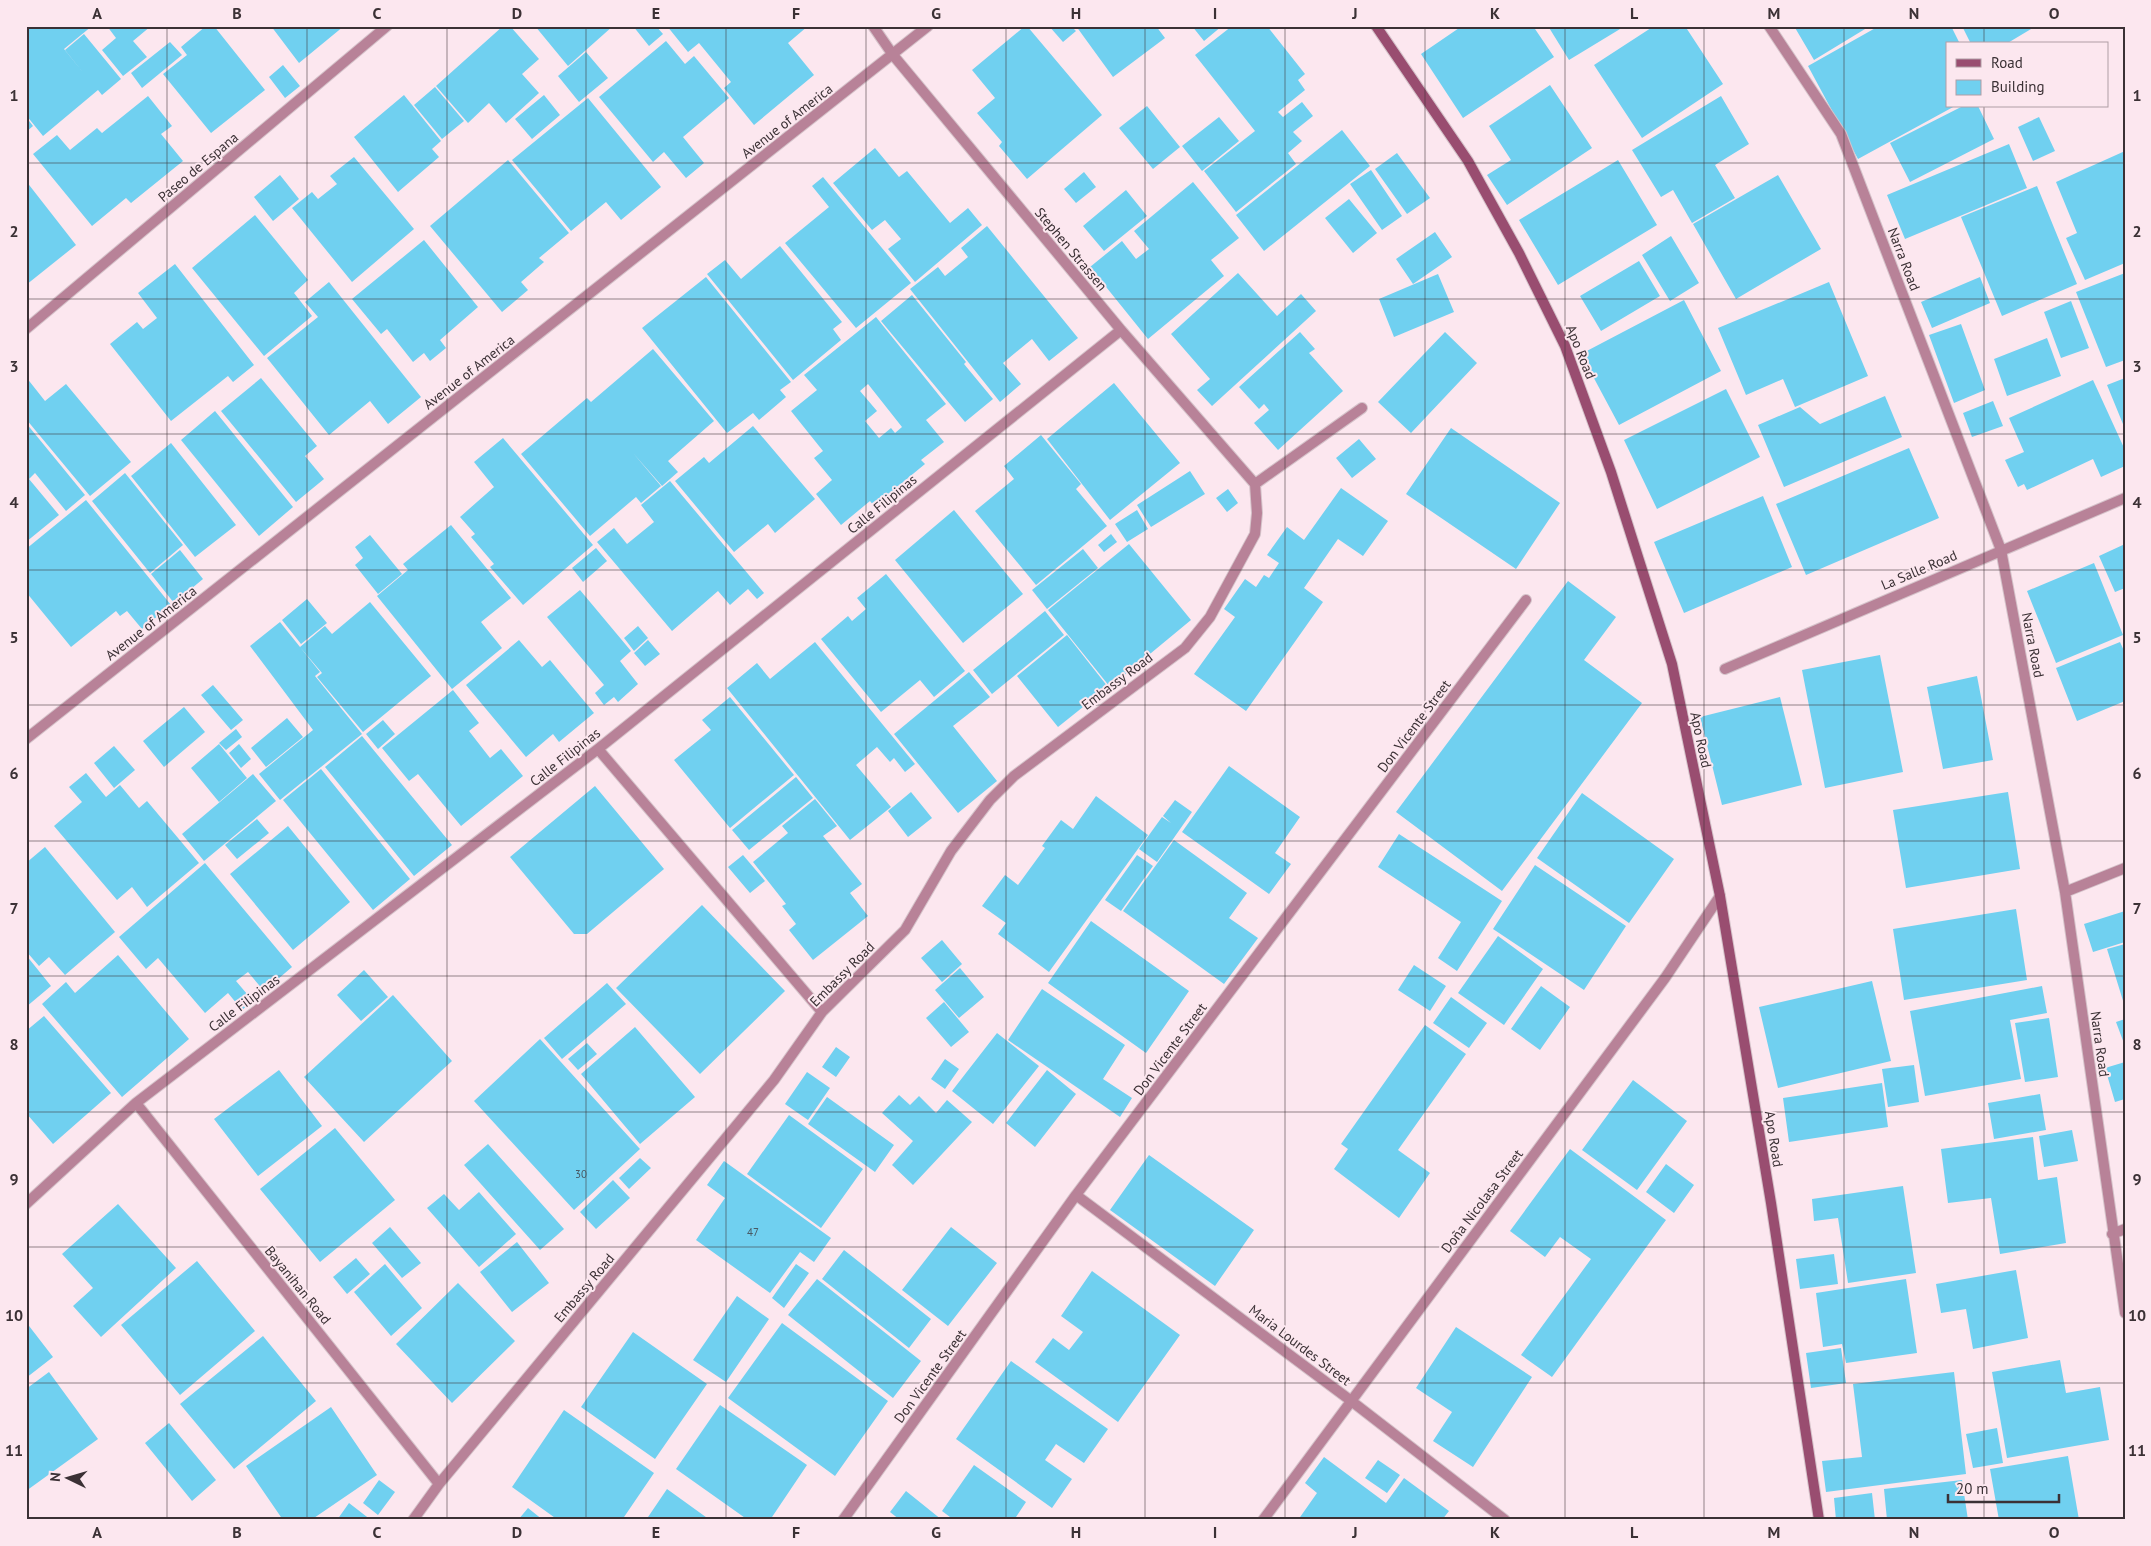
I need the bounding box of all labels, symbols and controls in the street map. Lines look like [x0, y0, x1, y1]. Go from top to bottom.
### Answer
text: A [92, 3, 102, 23]
text: B [232, 3, 242, 23]
text: C [373, 3, 382, 23]
text: D [512, 3, 522, 23]
text: E [652, 3, 660, 23]
text: F [792, 3, 800, 23]
text: G [931, 3, 941, 23]
text: H [1071, 3, 1081, 23]
text: I [1213, 3, 1217, 23]
text: J [1351, 3, 1358, 23]
text: K [1490, 3, 1500, 23]
text: L [1630, 3, 1639, 23]
text: M [1768, 3, 1780, 23]
text: N [1909, 3, 1919, 23]
text: O [2049, 3, 2060, 23]
legend [1946, 42, 2108, 108]
text: Road [1991, 53, 2023, 72]
text: Building [1991, 77, 2045, 96]
street label: Avenue of America [738, 80, 836, 162]
text: 1 [9, 85, 19, 105]
text: 1 [2132, 85, 2142, 105]
street label: Paseo de Espana [154, 128, 242, 206]
street label: Stephen Strassen [1031, 204, 1111, 294]
text: 2 [9, 221, 19, 241]
text: 2 [2132, 221, 2142, 241]
street label: Narra Road [1884, 225, 1924, 293]
street label: Apo Road [1562, 322, 1600, 382]
street label: Avenue of America [420, 331, 518, 413]
text: 3 [9, 356, 19, 376]
text: 3 [2132, 356, 2142, 376]
street label: Calle Filipinas [844, 470, 921, 538]
text: 4 [9, 492, 19, 512]
text: 4 [2132, 492, 2142, 512]
street label: La Salle Road [1878, 546, 1960, 594]
street label: Avenue of America [102, 582, 200, 664]
street label: Narra Road [2018, 611, 2048, 679]
text: 5 [9, 627, 19, 647]
text: 5 [2132, 627, 2142, 647]
street label: Embassy Road [1078, 648, 1156, 714]
street label: Don Vicente Street [1373, 676, 1455, 776]
street label: Apo Road [1686, 710, 1716, 770]
street label: Calle Filipinas [526, 724, 604, 790]
text: 6 [9, 763, 19, 783]
text: 6 [2132, 763, 2142, 783]
text: 7 [9, 898, 19, 918]
text: 7 [2132, 898, 2142, 918]
street label: Embassy Road [806, 938, 878, 1010]
street label: Calle Filipinas [205, 970, 283, 1036]
street label: Don Vicente Street [1129, 999, 1211, 1099]
street label: Narra Road [2086, 1010, 2114, 1078]
text: 8 [9, 1034, 19, 1054]
text: 8 [2132, 1034, 2142, 1054]
street label: Apo Road [1761, 1110, 1787, 1168]
street label: Doña Nicolasa Street [1437, 1145, 1527, 1256]
house number: 30 [575, 1167, 587, 1181]
text: 9 [9, 1169, 19, 1189]
text: 9 [2132, 1169, 2142, 1189]
house number: 47 [747, 1225, 759, 1239]
street label: Bayanihan Road [261, 1242, 335, 1328]
street label: Embassy Road [550, 1250, 618, 1326]
street label: Maria Lourdes Street [1245, 1301, 1355, 1389]
text: 10 [5, 1305, 23, 1325]
text: 10 [2128, 1305, 2146, 1325]
street label: Don Vicente Street [890, 1325, 970, 1426]
text: 11 [5, 1440, 23, 1460]
text: 11 [2128, 1440, 2146, 1460]
north arrow [42, 1454, 92, 1504]
text: N [46, 1471, 64, 1482]
scale bar [1948, 1471, 2060, 1503]
text: 20 m [1956, 1479, 1989, 1498]
text: A [92, 1522, 102, 1542]
text: B [232, 1522, 242, 1542]
text: C [373, 1522, 382, 1542]
text: D [512, 1522, 522, 1542]
text: E [652, 1522, 660, 1542]
text: F [792, 1522, 800, 1542]
text: G [931, 1522, 941, 1542]
text: H [1071, 1522, 1081, 1542]
text: I [1213, 1522, 1217, 1542]
text: J [1351, 1522, 1358, 1542]
text: K [1490, 1522, 1500, 1542]
text: L [1630, 1522, 1639, 1542]
text: M [1768, 1522, 1780, 1542]
text: N [1909, 1522, 1919, 1542]
text: O [2049, 1522, 2060, 1542]

